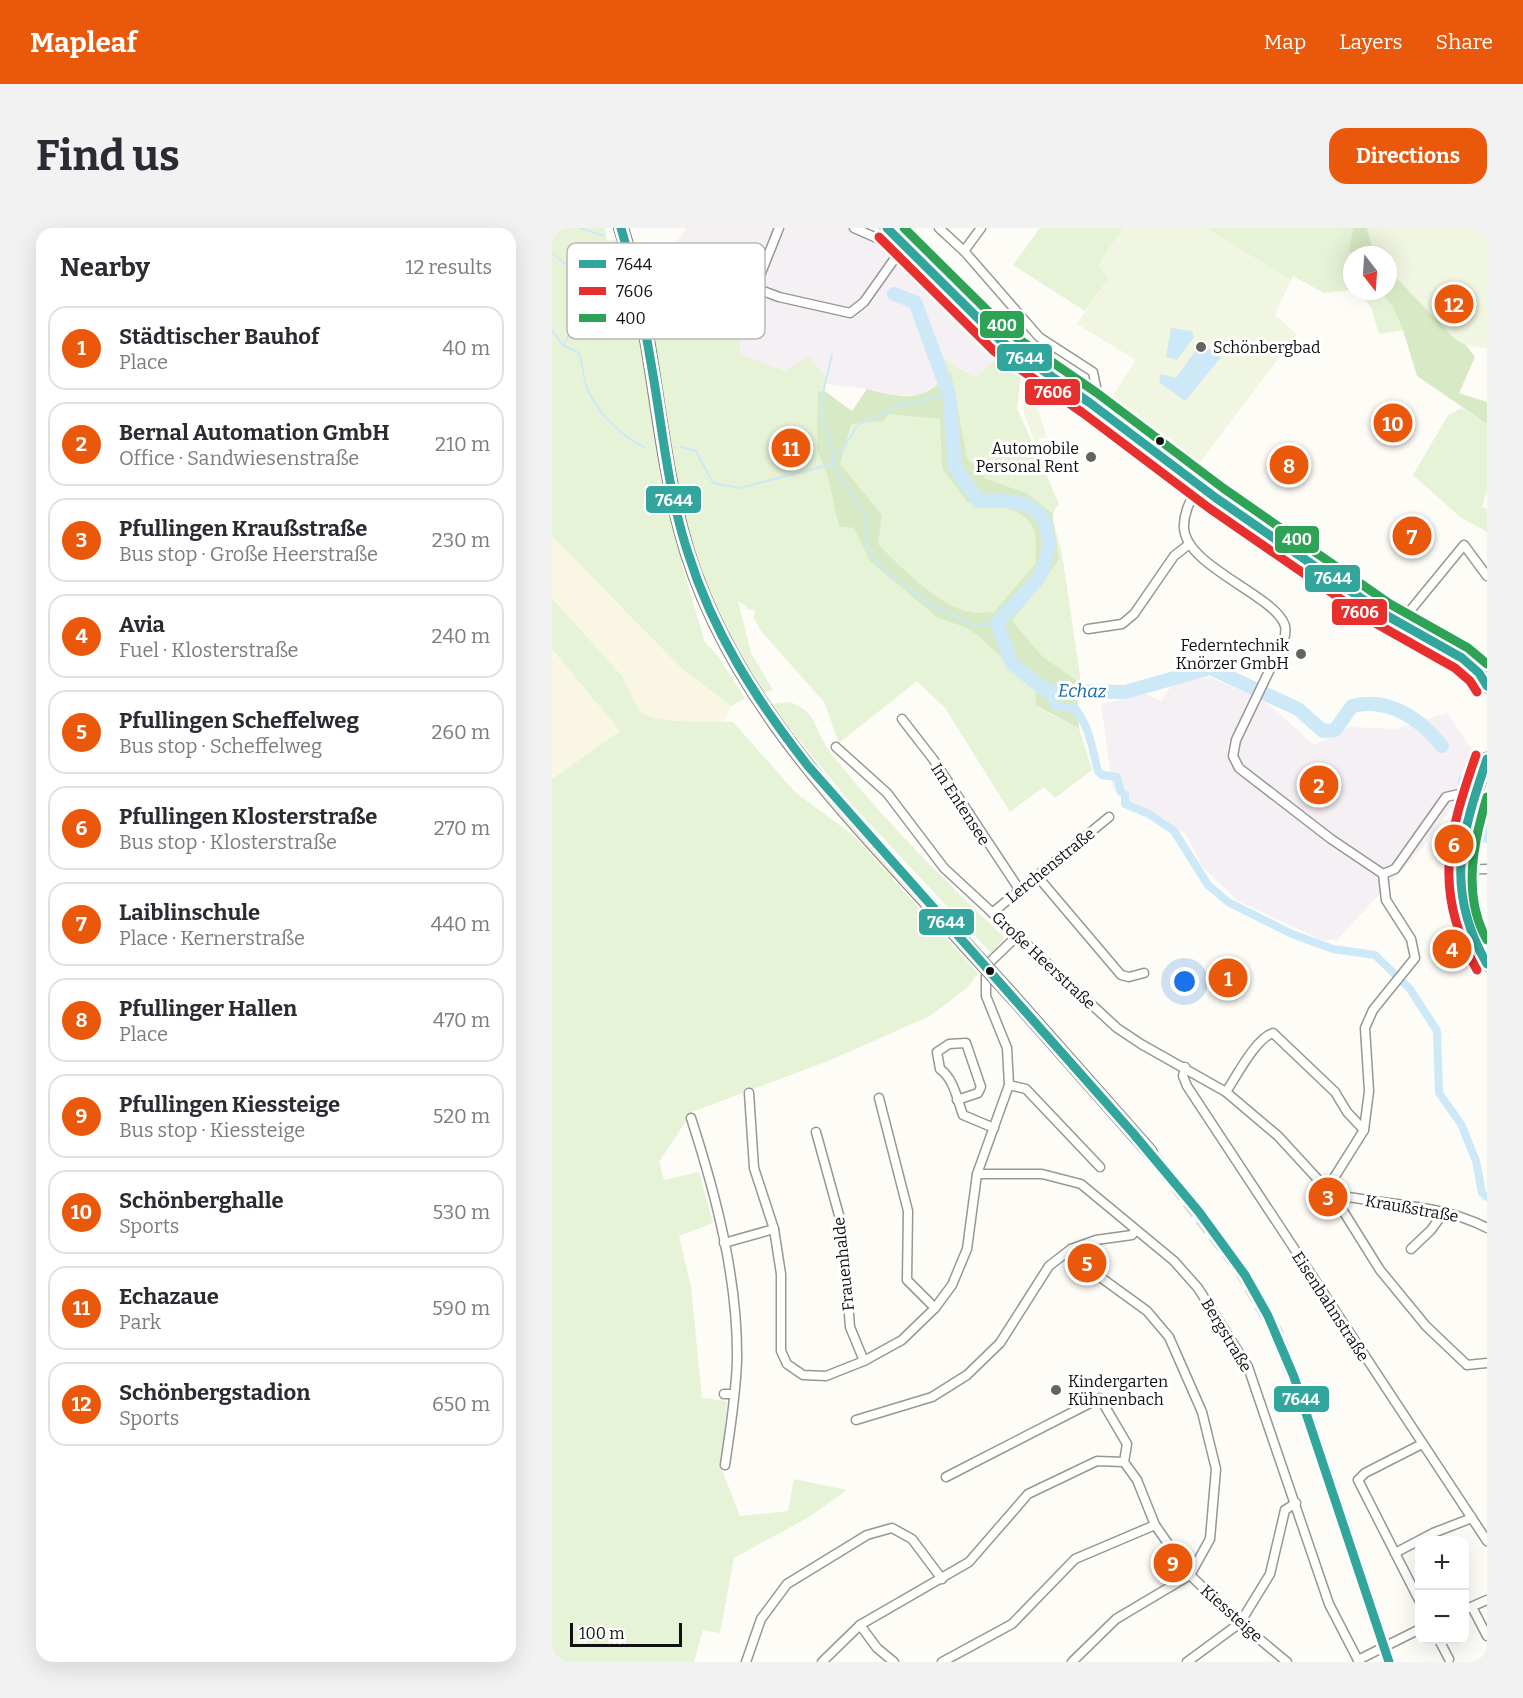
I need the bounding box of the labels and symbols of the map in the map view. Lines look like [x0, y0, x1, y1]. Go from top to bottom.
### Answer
legend [567, 243, 765, 339]
north arrow [1343, 246, 1397, 300]
text: 7644 [616, 255, 653, 274]
text: 7606 [616, 282, 653, 301]
pin: 12 [1434, 282, 1474, 326]
text: 400 [616, 309, 646, 328]
line badge: 400 [979, 310, 1025, 339]
text: 400 [987, 316, 1017, 335]
place label: Schönbergbad [1213, 338, 1321, 357]
marker: Schönbergbad [1194, 340, 1208, 354]
line badge: 7644 [996, 343, 1053, 372]
text: 7644 [1006, 349, 1044, 368]
line badge: 7606 [1024, 378, 1081, 406]
text: 7606 [1034, 383, 1072, 402]
pin: 10 [1374, 400, 1412, 446]
pin: 11 [772, 426, 810, 470]
unlabelled marker [1154, 435, 1166, 447]
place label: Automobile Personal Rent [976, 439, 1079, 476]
pin: 8 [1270, 442, 1308, 488]
marker: Automobile Personal Rent [1084, 450, 1098, 464]
line badge: 7644 [645, 485, 702, 514]
text: 7644 [655, 491, 693, 510]
pin: 7 [1392, 514, 1432, 558]
line badge: 400 [1274, 525, 1320, 554]
text: 400 [1282, 530, 1312, 549]
line badge: 7644 [1304, 564, 1361, 593]
text: 7644 [1314, 569, 1352, 588]
line badge: 7606 [1331, 598, 1388, 626]
text: 7606 [1341, 603, 1379, 622]
place label: Federntechnik Knörzer GmbH [1176, 636, 1289, 673]
marker: Federntechnik Knörzer GmbH [1294, 647, 1308, 661]
water label: Echaz [1058, 680, 1107, 702]
street label: Im Entensee [927, 760, 994, 849]
pin: 2 [1300, 762, 1338, 808]
pin: 6 [1434, 822, 1474, 866]
street label: Lerchenstraße [1002, 824, 1098, 907]
line badge: 7644 [918, 908, 975, 936]
street label: Große Heerstraße [988, 908, 1099, 1013]
text: 7644 [927, 913, 965, 932]
pin: 4 [1432, 926, 1472, 972]
pin: 1 [1208, 956, 1248, 1000]
unlabelled marker [984, 965, 996, 977]
your location [1170, 967, 1199, 996]
pin: 3 [1308, 1174, 1348, 1220]
street label: Kraußstraße [1364, 1191, 1460, 1226]
street label: Frauenhalde [829, 1216, 858, 1312]
pin: 5 [1068, 1240, 1106, 1286]
street label: Eisenbahnstraße [1288, 1248, 1373, 1365]
street label: Bergstraße [1197, 1295, 1256, 1375]
place label: Kindergarten Kühnenbach [1068, 1372, 1168, 1409]
marker: Kindergarten Kühnenbach [1049, 1383, 1063, 1397]
line badge: 7644 [1273, 1385, 1330, 1413]
text: 7644 [1282, 1390, 1320, 1409]
pin: 9 [1154, 1540, 1192, 1586]
street label: Kiessteige [1197, 1581, 1266, 1646]
scale bar [570, 1620, 682, 1648]

